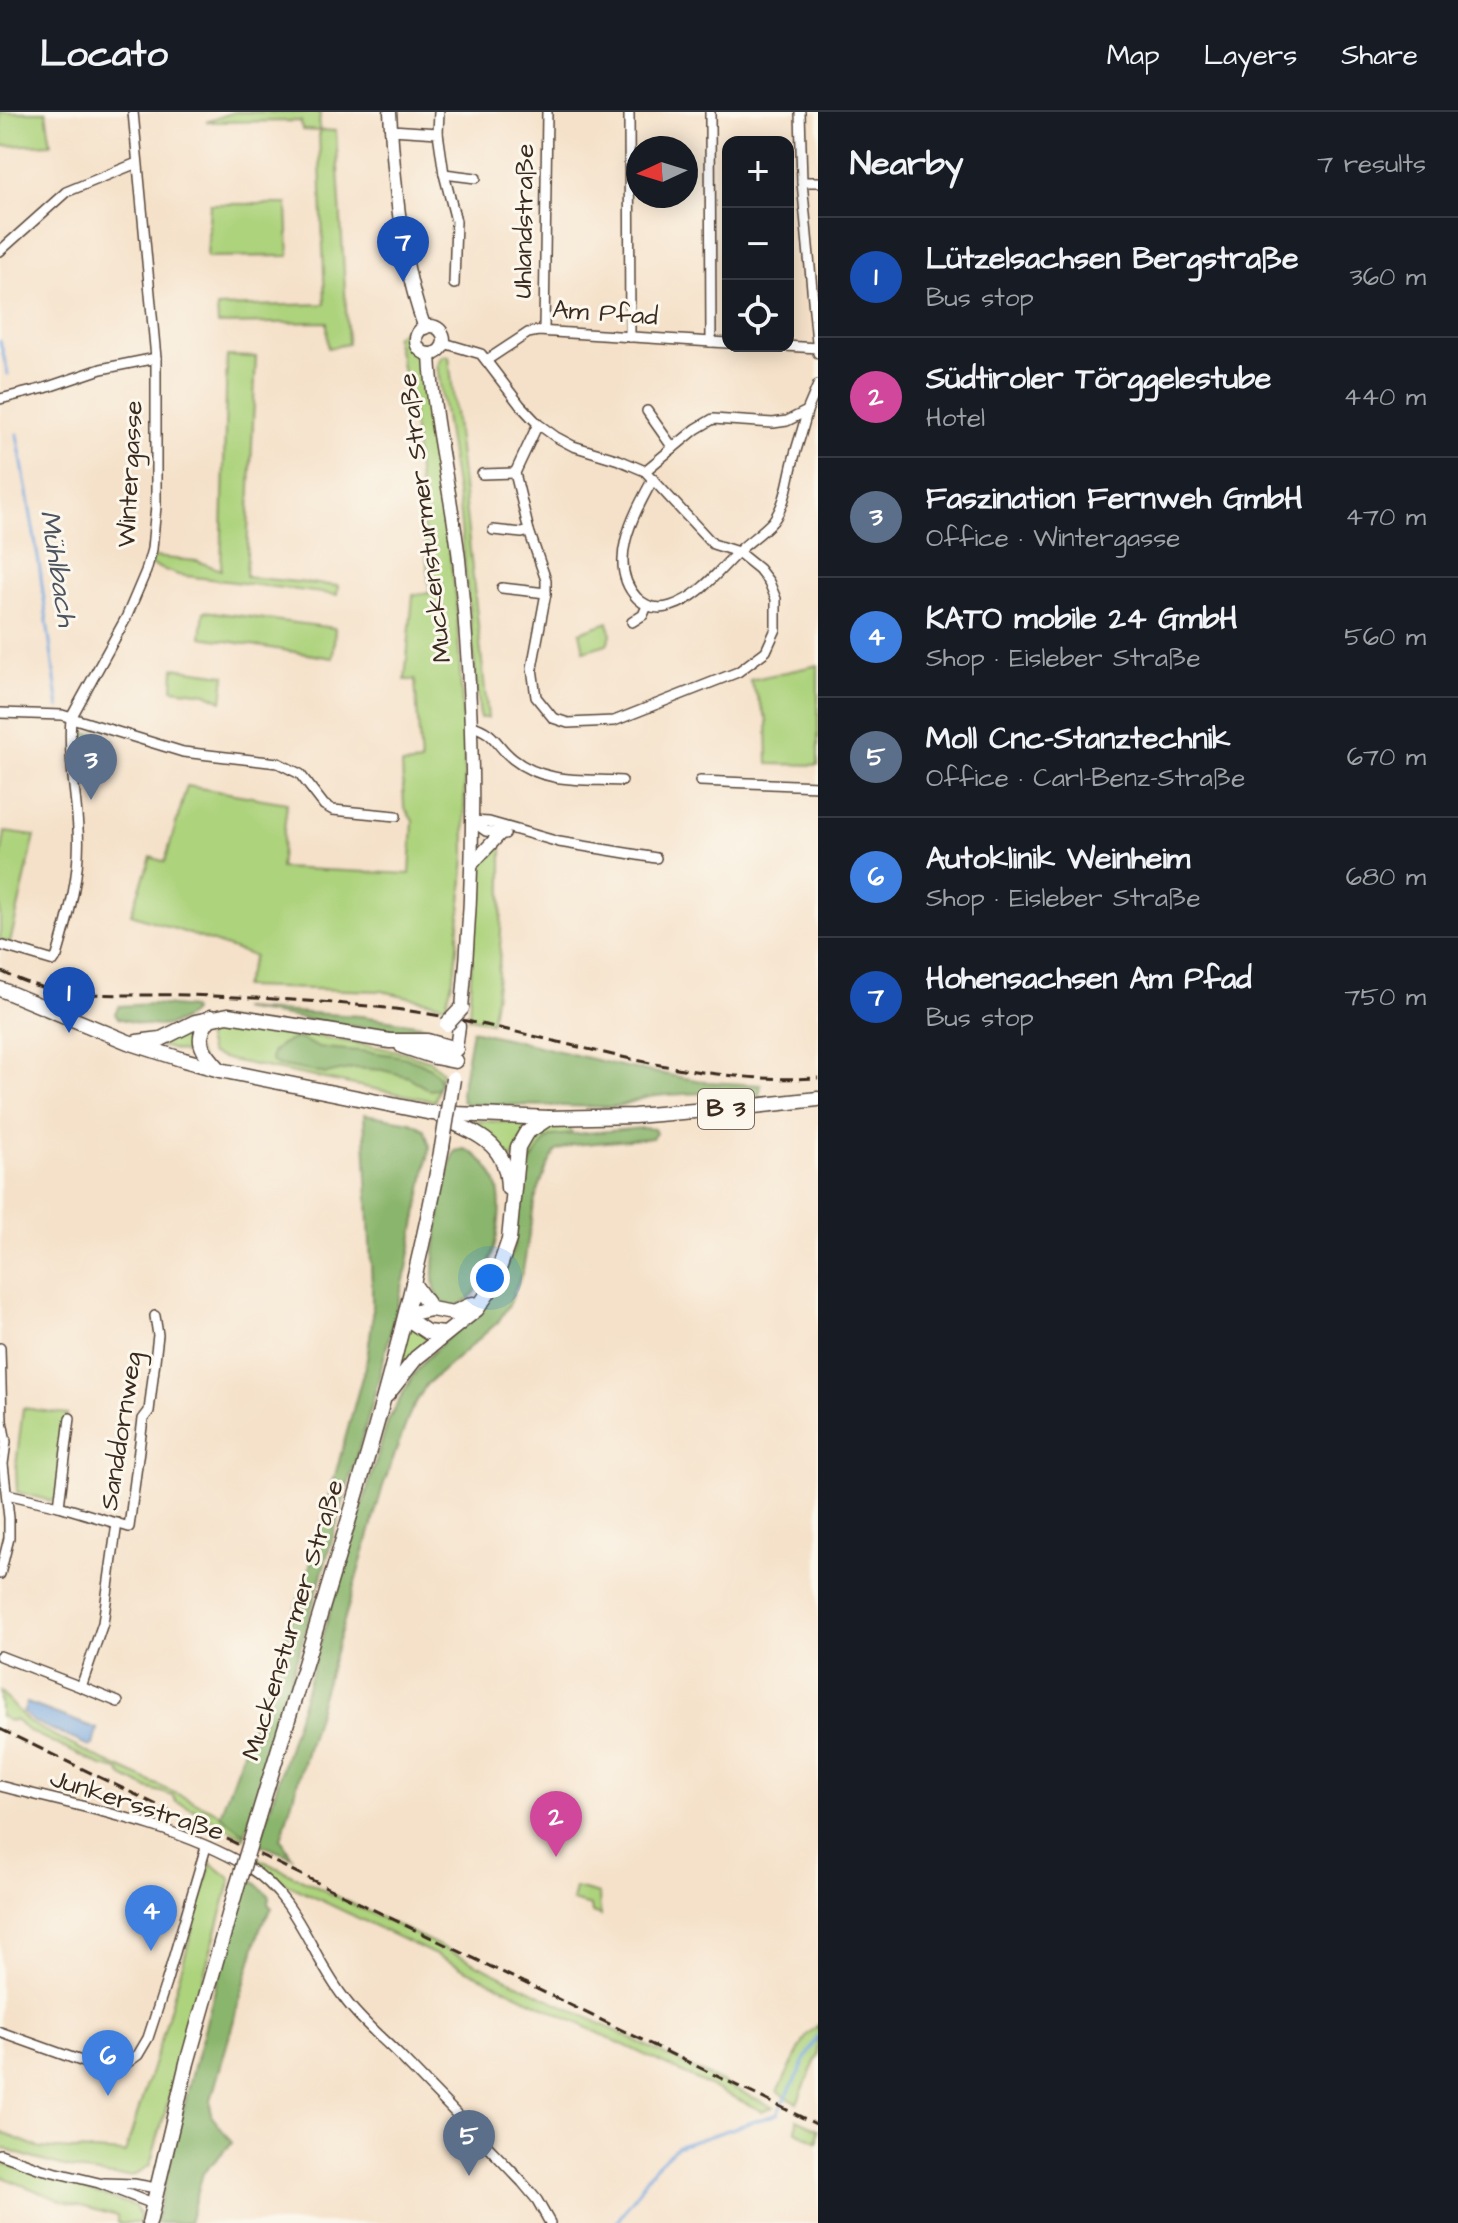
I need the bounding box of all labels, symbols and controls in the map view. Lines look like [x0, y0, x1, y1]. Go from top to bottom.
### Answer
text: Locato [40, 29, 168, 81]
text: Map [1107, 36, 1160, 75]
text: Layers [1204, 36, 1297, 75]
text: Share [1341, 36, 1418, 75]
north arrow [626, 136, 698, 208]
map controls [722, 136, 794, 352]
button: + [722, 136, 794, 208]
text: Nearby [850, 140, 964, 188]
street label: Uhlandstraße [505, 143, 543, 299]
text: 7 results [1317, 146, 1426, 182]
button: − [722, 208, 794, 280]
pin: 7 [377, 216, 429, 282]
text: Lützelsachsen Bergstraße [926, 238, 1299, 280]
text: 1 [874, 259, 878, 295]
text: 360 m [1349, 259, 1426, 295]
button: locate [722, 280, 794, 352]
text: Bus stop [926, 280, 1034, 316]
street label: Am Pfad [551, 291, 659, 335]
text: Südtiroler Törggelestube [926, 358, 1271, 400]
street label: Muckensturmer Straße [389, 371, 461, 665]
text: 2 [869, 379, 883, 415]
text: 440 m [1344, 379, 1426, 415]
street label: Wintergasse [108, 400, 154, 549]
text: Hotel [926, 400, 985, 436]
text: Faszination Fernweh GmbH [926, 478, 1302, 520]
text: 3 [869, 499, 883, 535]
text: 470 m [1345, 499, 1426, 535]
water label: Mühlbach [30, 507, 87, 630]
text: Office · Wintergasse [926, 520, 1180, 556]
text: KATO mobile 24 GmbH [926, 598, 1237, 640]
text: 4 [867, 619, 885, 655]
text: 560 m [1344, 619, 1426, 655]
text: Shop · Eisleber Straße [926, 640, 1200, 676]
text: Moll Cnc-Stanztechnik [926, 718, 1230, 760]
pin: 3 [65, 734, 117, 800]
text: 5 [867, 739, 885, 775]
text: 670 m [1347, 739, 1426, 775]
text: Office · Carl-Benz-Straße [926, 760, 1245, 796]
text: Autoklinik Weinheim [926, 838, 1190, 880]
text: 6 [868, 859, 884, 895]
text: 680 m [1346, 859, 1426, 895]
text: Shop · Eisleber Straße [926, 880, 1200, 916]
text: Hohensachsen Am Pfad [926, 958, 1252, 1000]
pin: 1 [43, 967, 95, 1033]
text: 7 [868, 979, 884, 1015]
text: 750 m [1345, 979, 1426, 1015]
text: Bus stop [926, 1000, 1034, 1036]
road number: B 3 [698, 1089, 754, 1129]
your location [470, 1258, 510, 1298]
street label: Sanddornweg [91, 1349, 153, 1513]
street label: Muckensturmer Straße [233, 1475, 353, 1765]
street label: Junkersstraße [45, 1760, 229, 1850]
pin: 2 [530, 1791, 582, 1857]
pin: 4 [125, 1885, 177, 1951]
pin: 6 [82, 2030, 134, 2096]
pin: 5 [443, 2110, 495, 2176]

